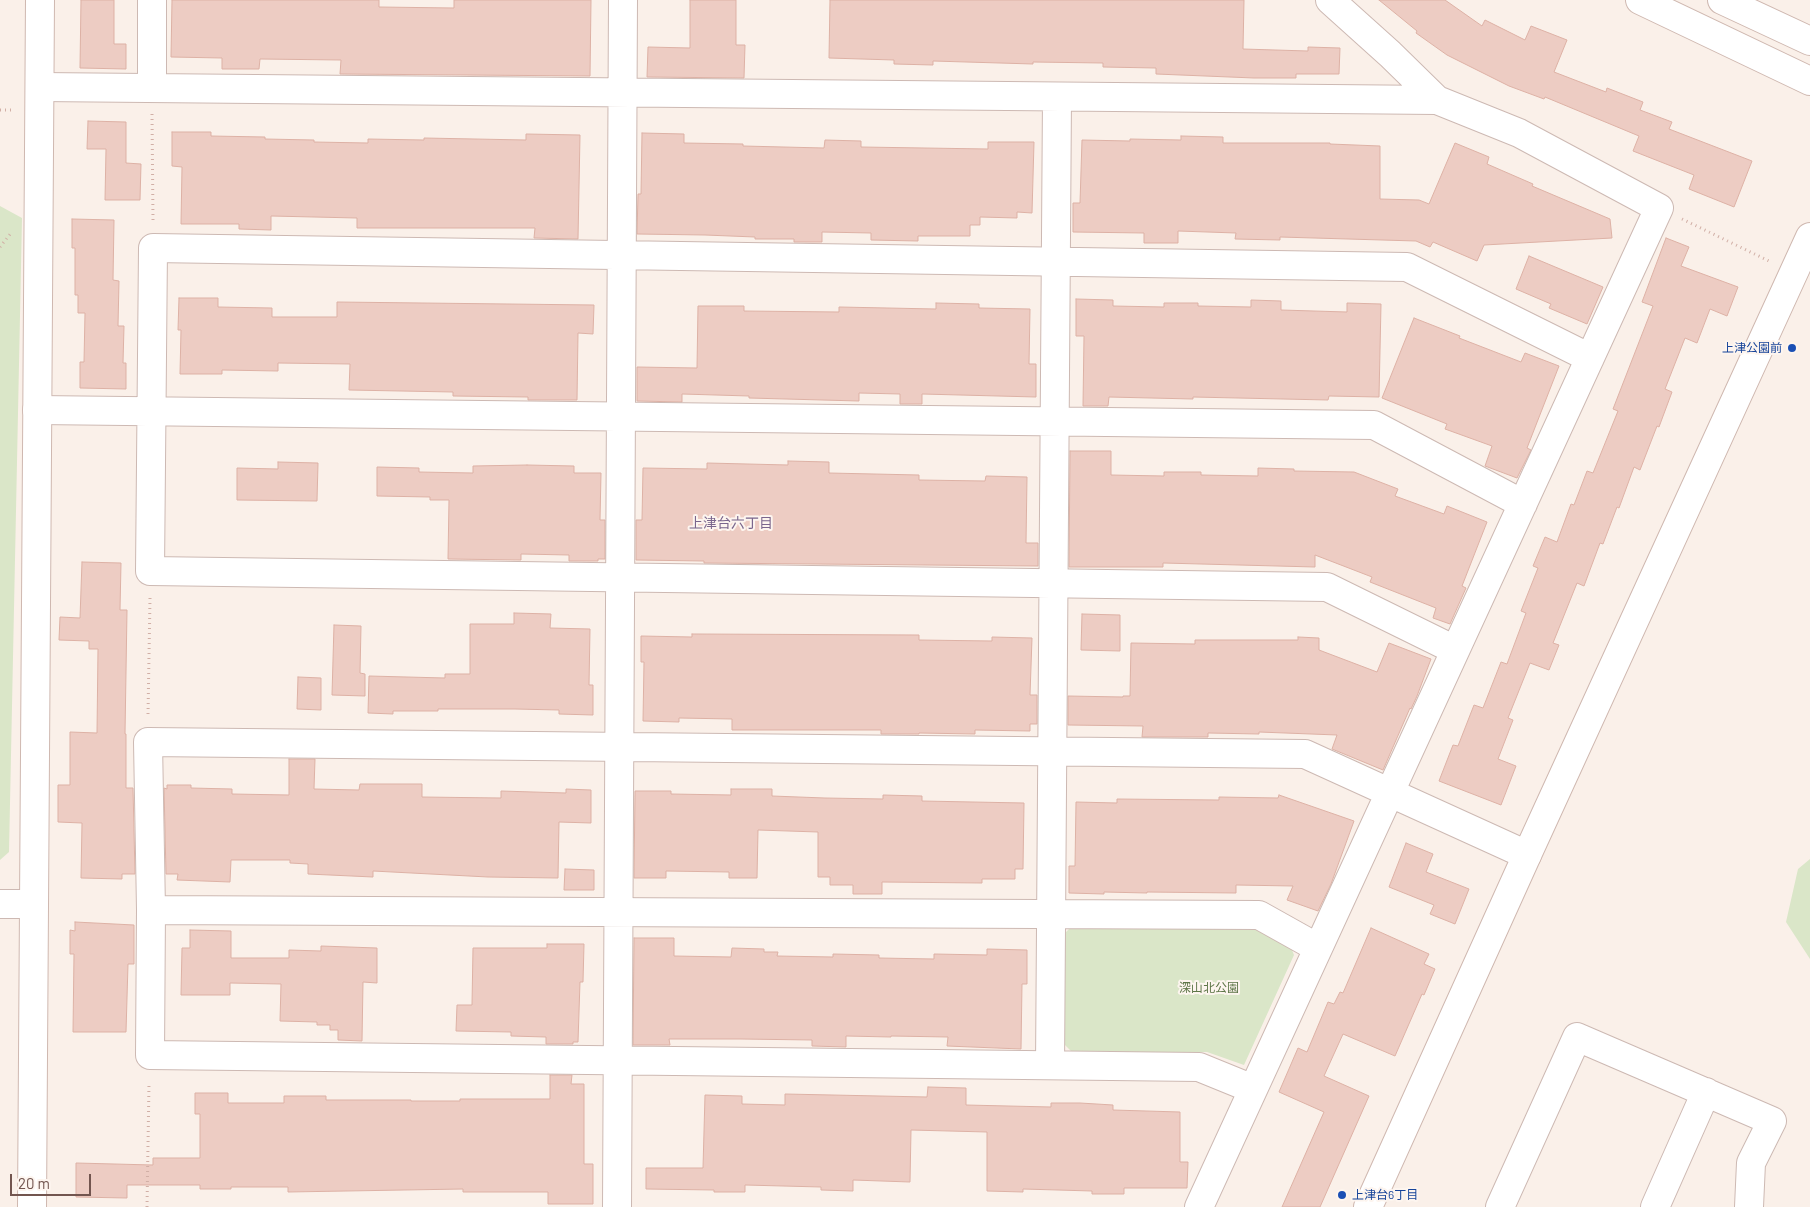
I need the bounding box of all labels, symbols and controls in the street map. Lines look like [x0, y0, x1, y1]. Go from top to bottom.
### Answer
place label: 上津公園前 [1722, 341, 1782, 355]
marker: 上津公園前 [1786, 342, 1798, 354]
district label: 上津台六丁目 [689, 515, 773, 531]
park label: 深山北公園 [1179, 981, 1239, 995]
scale bar [12, 1164, 94, 1196]
text: 20 m [18, 1174, 50, 1192]
place label: 上津台6丁目 [1352, 1188, 1418, 1202]
marker: 上津台6丁目 [1336, 1189, 1348, 1201]

